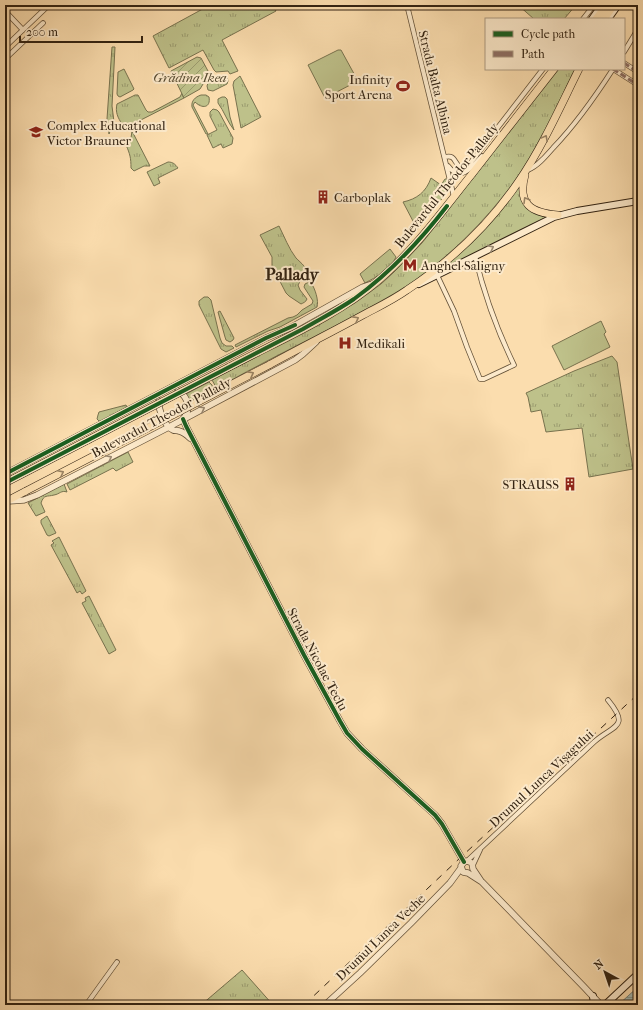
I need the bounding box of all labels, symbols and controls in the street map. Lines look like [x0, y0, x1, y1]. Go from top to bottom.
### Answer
scale bar [20, 18, 142, 44]
legend [485, 18, 625, 70]
text: 200 m [26, 25, 58, 39]
text: Cycle path [521, 27, 576, 41]
street label: Strada Balta Albina [415, 29, 456, 136]
text: Path [521, 47, 545, 61]
park label: Grădina Ikea [153, 70, 227, 85]
place label: Infinity Sport Arena [325, 72, 393, 102]
sports icon: Infinity Sport Arena [395, 78, 411, 94]
place label: Complex Educațional Victor Brauner [46, 118, 166, 148]
street label: Bulevardul Theodor Pallady [391, 119, 502, 251]
school or university icon: Complex Educațional Victor Brauner [28, 124, 44, 140]
one-way arrow [540, 134, 548, 142]
building icon: Carboplak [315, 189, 331, 205]
place label: Carboplak [334, 190, 391, 205]
one-way arrow [524, 197, 531, 204]
one-way arrow [486, 245, 494, 253]
metro station icon: Anghel Saligny [402, 257, 418, 273]
place label: Anghel Saligny [420, 258, 506, 273]
district label: Pallady [265, 264, 320, 285]
one-way arrow [351, 316, 359, 324]
hospital icon: Medikali [337, 335, 353, 351]
place label: Medikali [356, 336, 405, 351]
one-way arrow [247, 372, 254, 379]
street label: Bulevardul Theodor Pallady [89, 374, 235, 461]
one-way arrow [198, 407, 205, 414]
one-way arrow [105, 455, 112, 463]
one-way arrow [57, 470, 64, 478]
building icon: STRAUSS [562, 476, 578, 492]
place label: STRAUSS [502, 477, 559, 492]
street label: Strada Nicolae Teclu [284, 605, 351, 714]
street label: Drumul Lunca Vișagului [486, 726, 597, 830]
street label: Drumul Lunca Veche [333, 891, 428, 984]
north arrow [585, 952, 625, 992]
text: N [592, 957, 607, 972]

